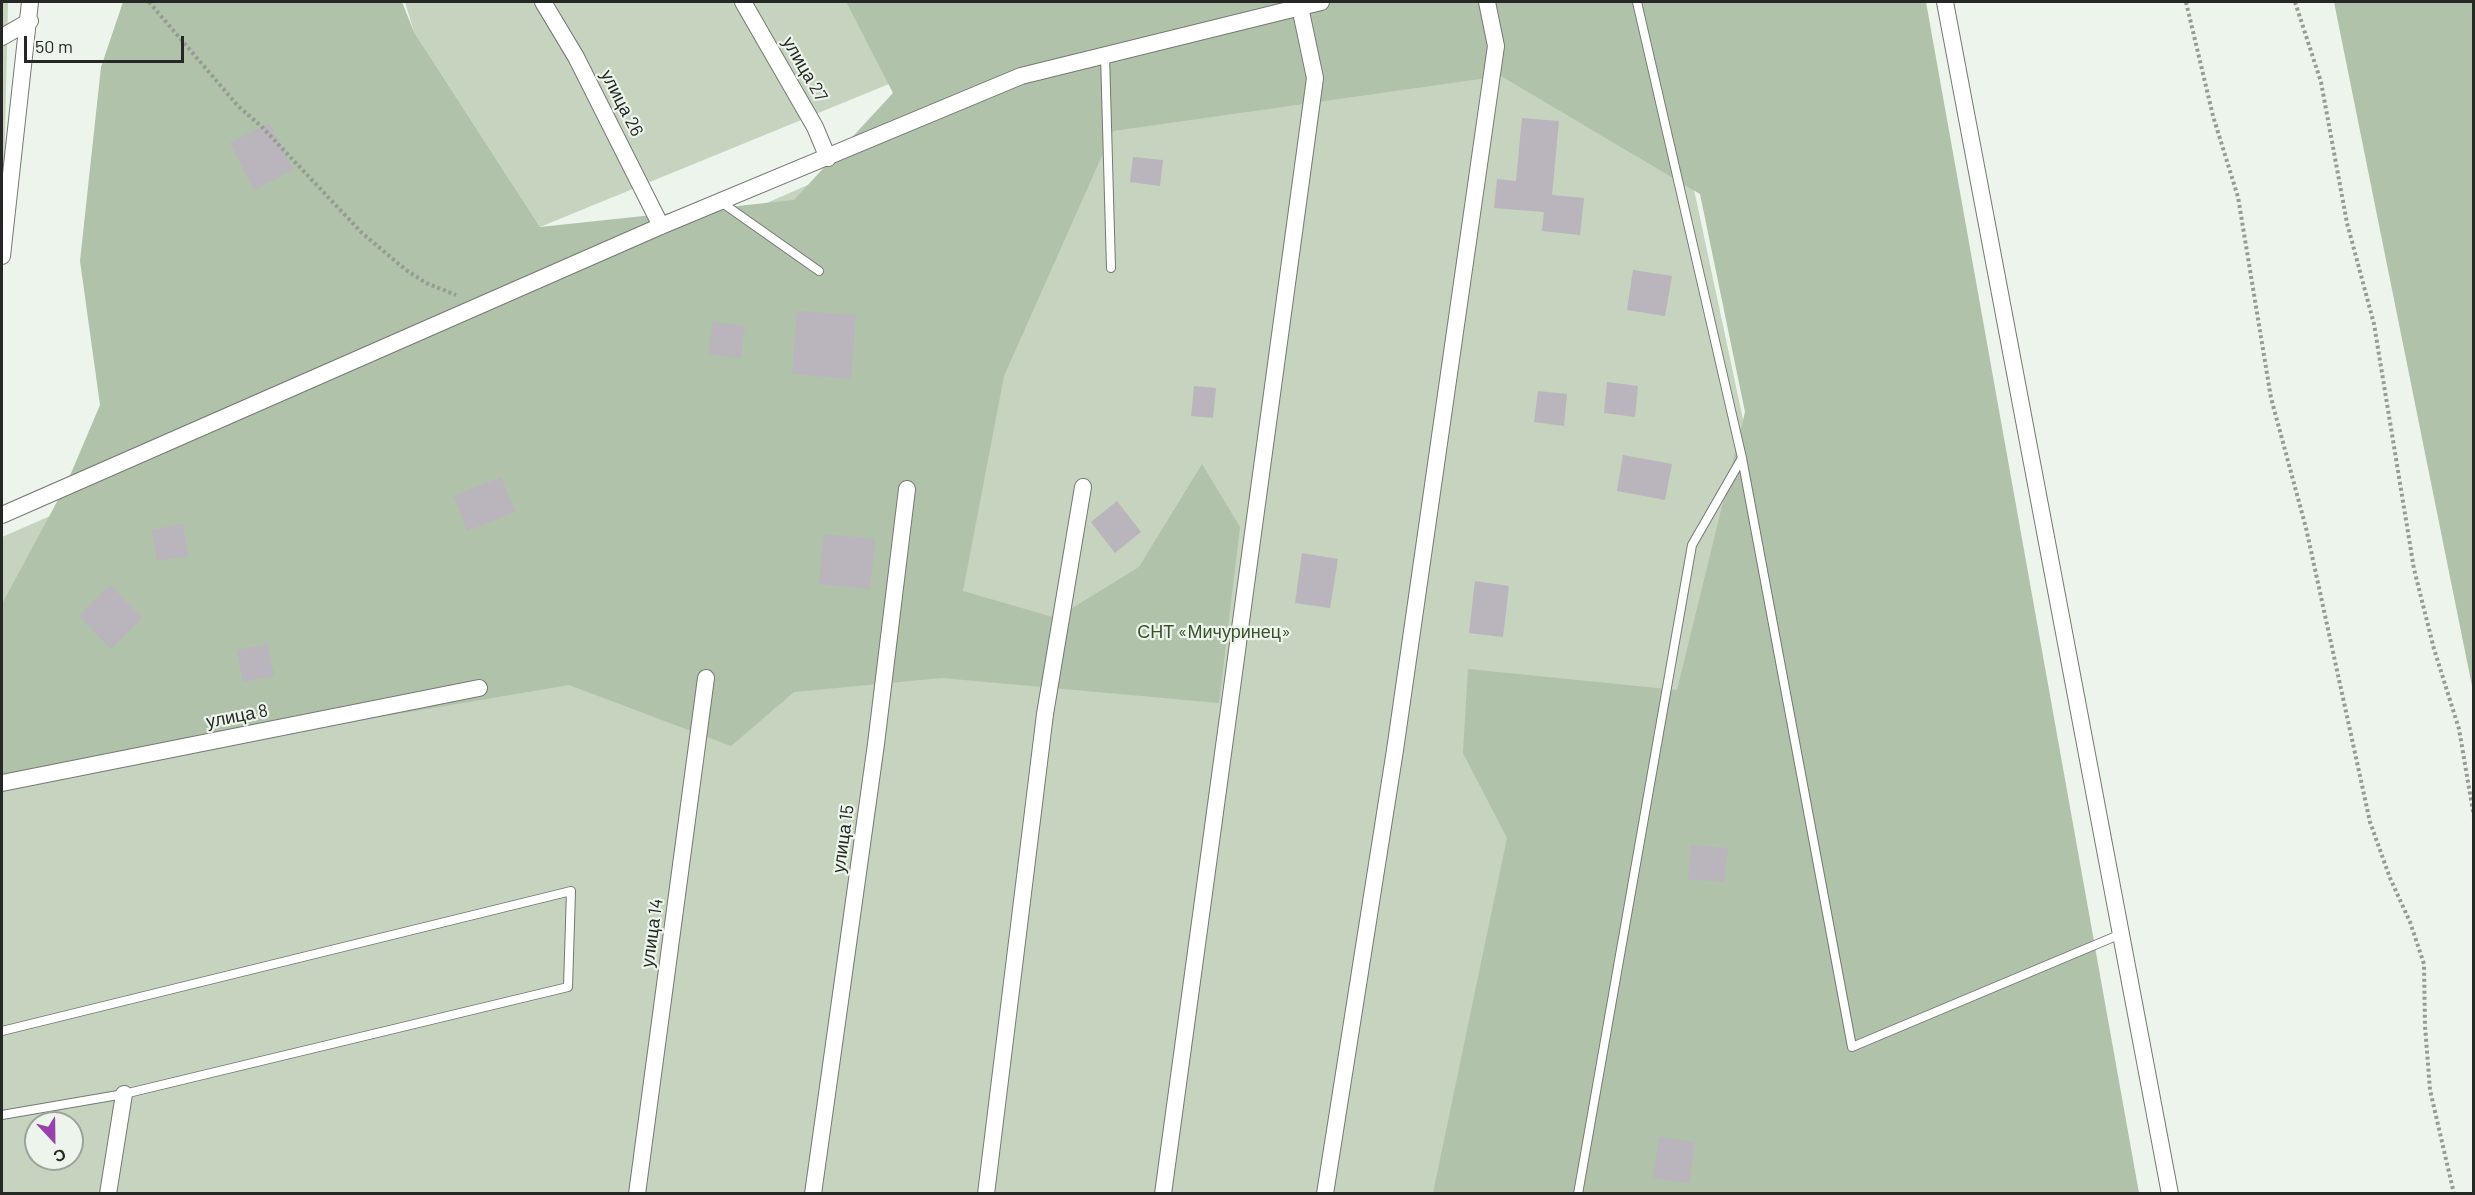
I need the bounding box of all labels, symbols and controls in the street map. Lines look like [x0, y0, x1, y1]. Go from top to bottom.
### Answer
scale bar [27, 24, 188, 62]
street label: улица 27 [778, 33, 832, 105]
text: 50 m [35, 35, 73, 57]
street label: улица 26 [596, 66, 648, 140]
park label: СНТ «Мичуринец» [1137, 621, 1291, 643]
street label: улица 8 [204, 699, 270, 733]
street label: улица 15 [828, 804, 858, 874]
street label: улица 14 [636, 897, 668, 969]
north arrow [24, 1111, 84, 1171]
text: С [51, 1145, 69, 1167]

